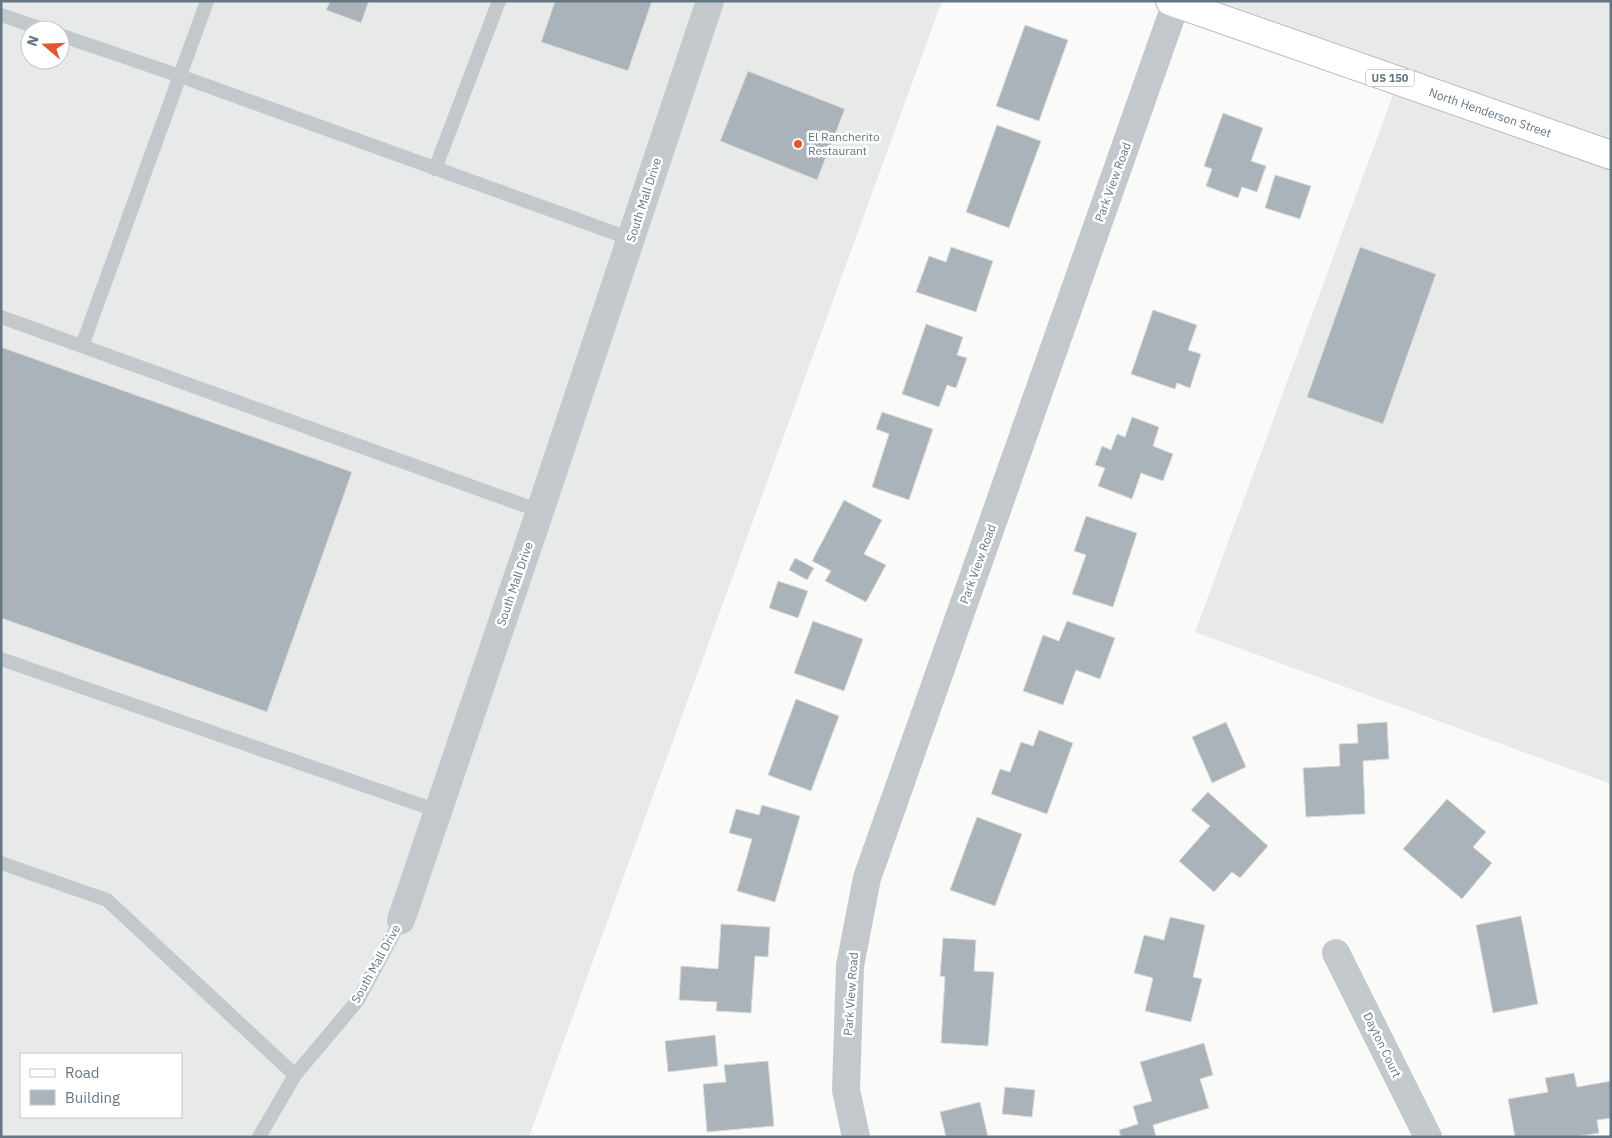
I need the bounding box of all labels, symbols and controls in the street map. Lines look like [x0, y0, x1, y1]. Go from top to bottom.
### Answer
north arrow [20, 20, 70, 70]
text: N [23, 33, 43, 48]
road number: US 150 [1366, 70, 1414, 86]
street label: North Henderson Street [1427, 85, 1553, 141]
place label: El Rancherito Restaurant [808, 129, 880, 158]
marker: El Rancherito Restaurant [792, 138, 804, 150]
street label: Park View Road [1091, 140, 1134, 224]
street label: South Mall Drive [623, 155, 664, 244]
street label: Park View Road [956, 522, 999, 606]
street label: South Mall Drive [493, 540, 536, 628]
street label: South Mall Drive [348, 921, 404, 1006]
street label: Park View Road [840, 952, 861, 1036]
street label: Dayton Court [1360, 1010, 1405, 1080]
legend [20, 1053, 182, 1118]
text: Road [65, 1063, 100, 1082]
text: Building [65, 1088, 120, 1107]

